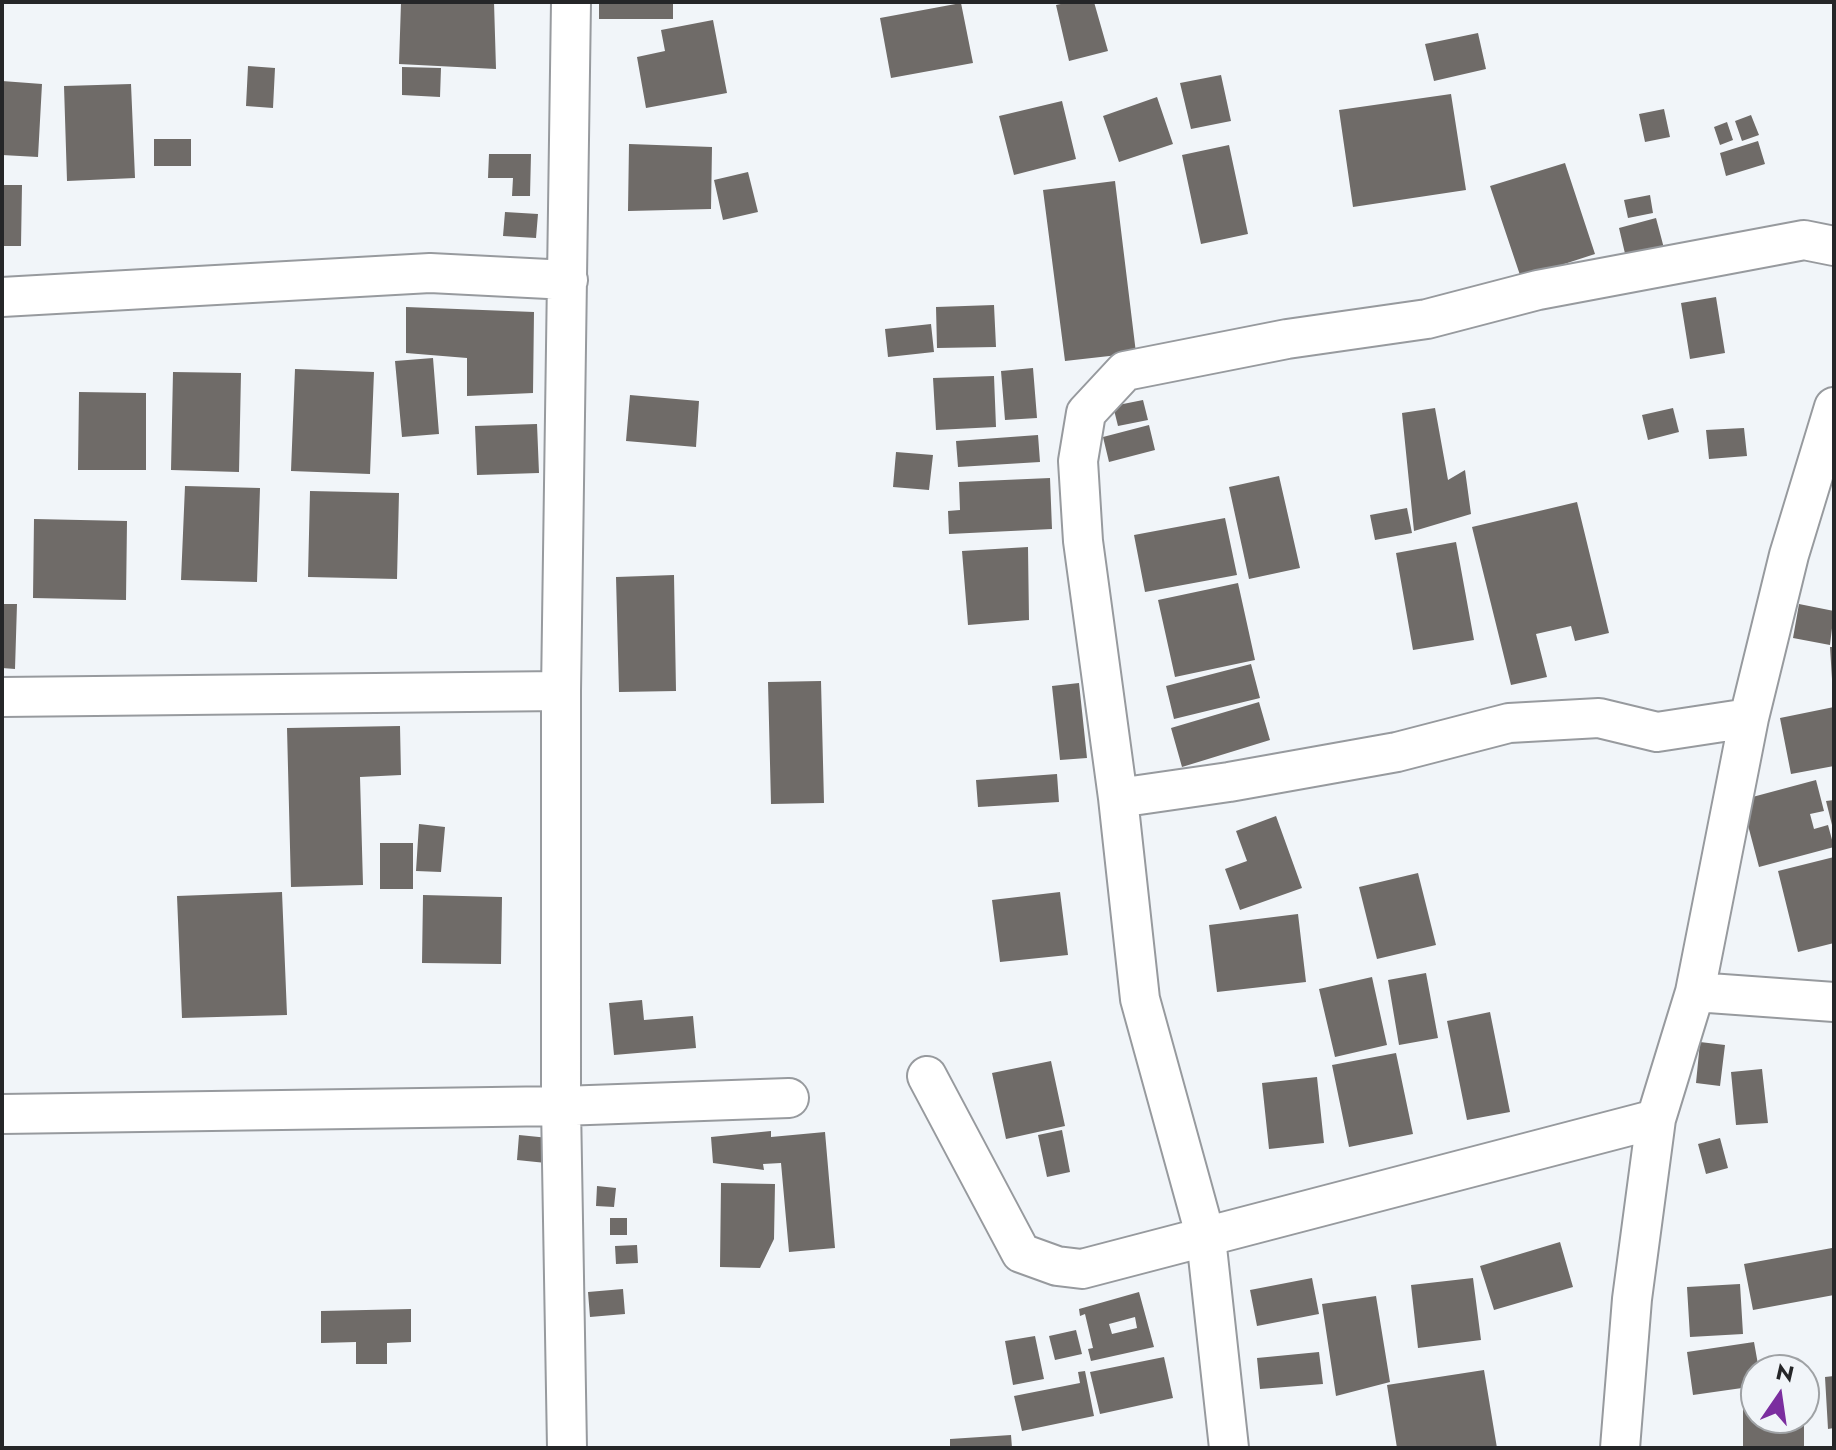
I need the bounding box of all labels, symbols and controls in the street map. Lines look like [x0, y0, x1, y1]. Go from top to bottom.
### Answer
north arrow [1740, 1354, 1820, 1434]
text: N [1773, 1355, 1797, 1390]

